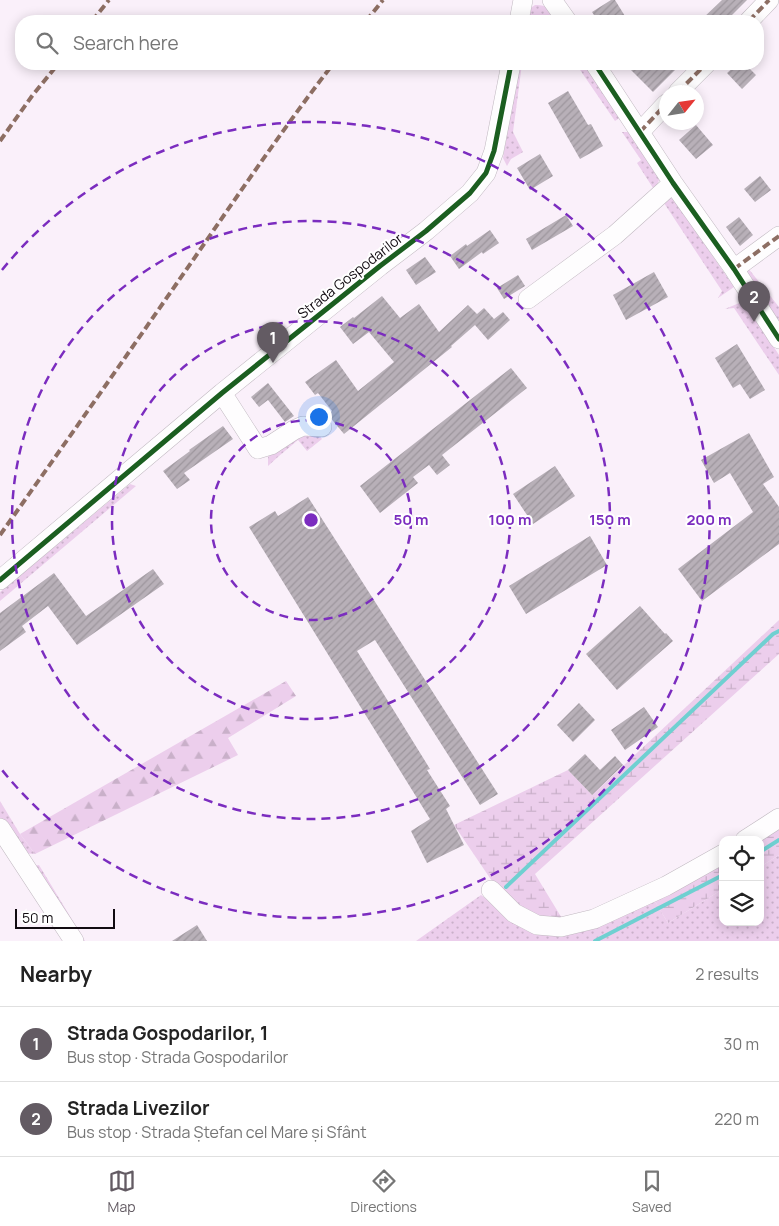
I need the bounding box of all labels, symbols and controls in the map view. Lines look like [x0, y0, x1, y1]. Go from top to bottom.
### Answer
search box [15, 15, 764, 70]
icon: search [33, 29, 61, 57]
text: Search here [73, 30, 179, 56]
north arrow [659, 85, 704, 130]
street label: Strada Gospodarilor [293, 229, 406, 323]
pin: 2 [738, 281, 770, 322]
pin: 1 [257, 322, 289, 363]
your location [306, 404, 332, 430]
text: 50 m [393, 509, 429, 530]
text: 100 m [489, 509, 531, 530]
text: 150 m [589, 509, 631, 530]
text: 200 m [686, 509, 732, 530]
centre of rings [302, 511, 320, 529]
map controls [719, 836, 764, 926]
button: locate [719, 836, 764, 881]
button: layers [719, 881, 764, 926]
scale bar [15, 906, 115, 929]
text: 50 m [22, 908, 53, 927]
text: Nearby [20, 960, 92, 988]
text: 2 results [695, 963, 759, 985]
text: Strada Gospodarilor, 1 [67, 1020, 268, 1046]
text: 1 [32, 1033, 40, 1055]
text: 30 m [724, 1033, 759, 1055]
text: Bus stop · Strada Gospodarilor [67, 1046, 288, 1068]
text: Strada Livezilor [67, 1095, 210, 1121]
text: 2 [31, 1108, 41, 1130]
text: 220 m [714, 1108, 759, 1130]
text: Bus stop · Strada Ștefan cel Mare și Sfânt [67, 1121, 367, 1143]
tab: Map [108, 1167, 136, 1216]
tab: Directions [351, 1167, 417, 1216]
tab: Saved [632, 1167, 671, 1216]

